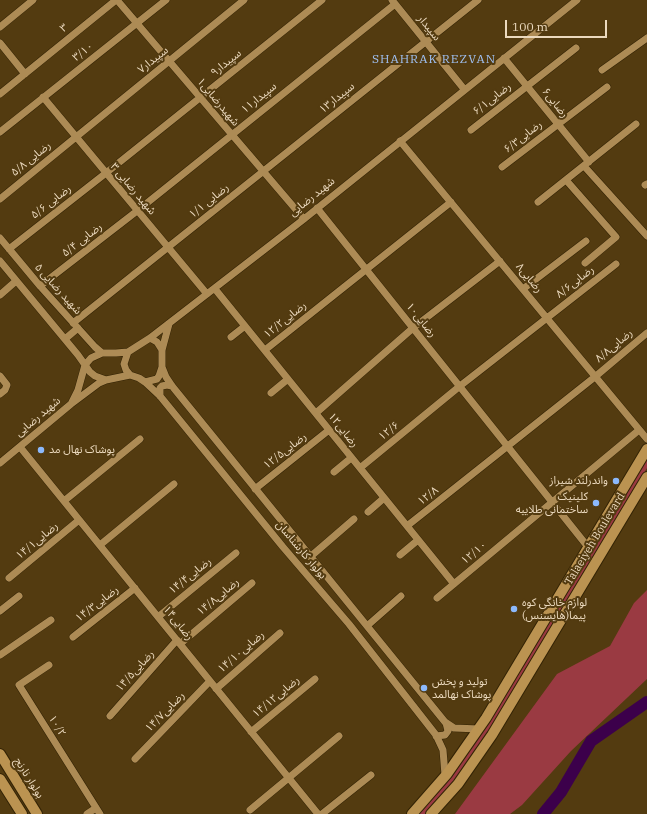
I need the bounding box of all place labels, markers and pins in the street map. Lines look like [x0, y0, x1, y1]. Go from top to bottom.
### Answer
place label: پوشاک نهال مد [49, 443, 115, 457]
marker: پوشاک نهال مد [36, 445, 46, 455]
place label: واندرلند شیراز [549, 474, 608, 488]
marker: واندرلند شیراز [611, 476, 621, 486]
place label: کلینیک ساختمانی طلاییه [516, 490, 588, 516]
marker: کلینیک ساختمانی طلاییه [591, 498, 601, 508]
place label: لوازم خانگی کوه پیما(هایسنس) [522, 596, 587, 622]
marker: لوازم خانگی کوه پیما(هایسنس) [509, 604, 519, 614]
place label: تولید و پخش پوشاک نهالمد [432, 675, 491, 701]
marker: تولید و پخش پوشاک نهالمد [419, 683, 429, 693]

